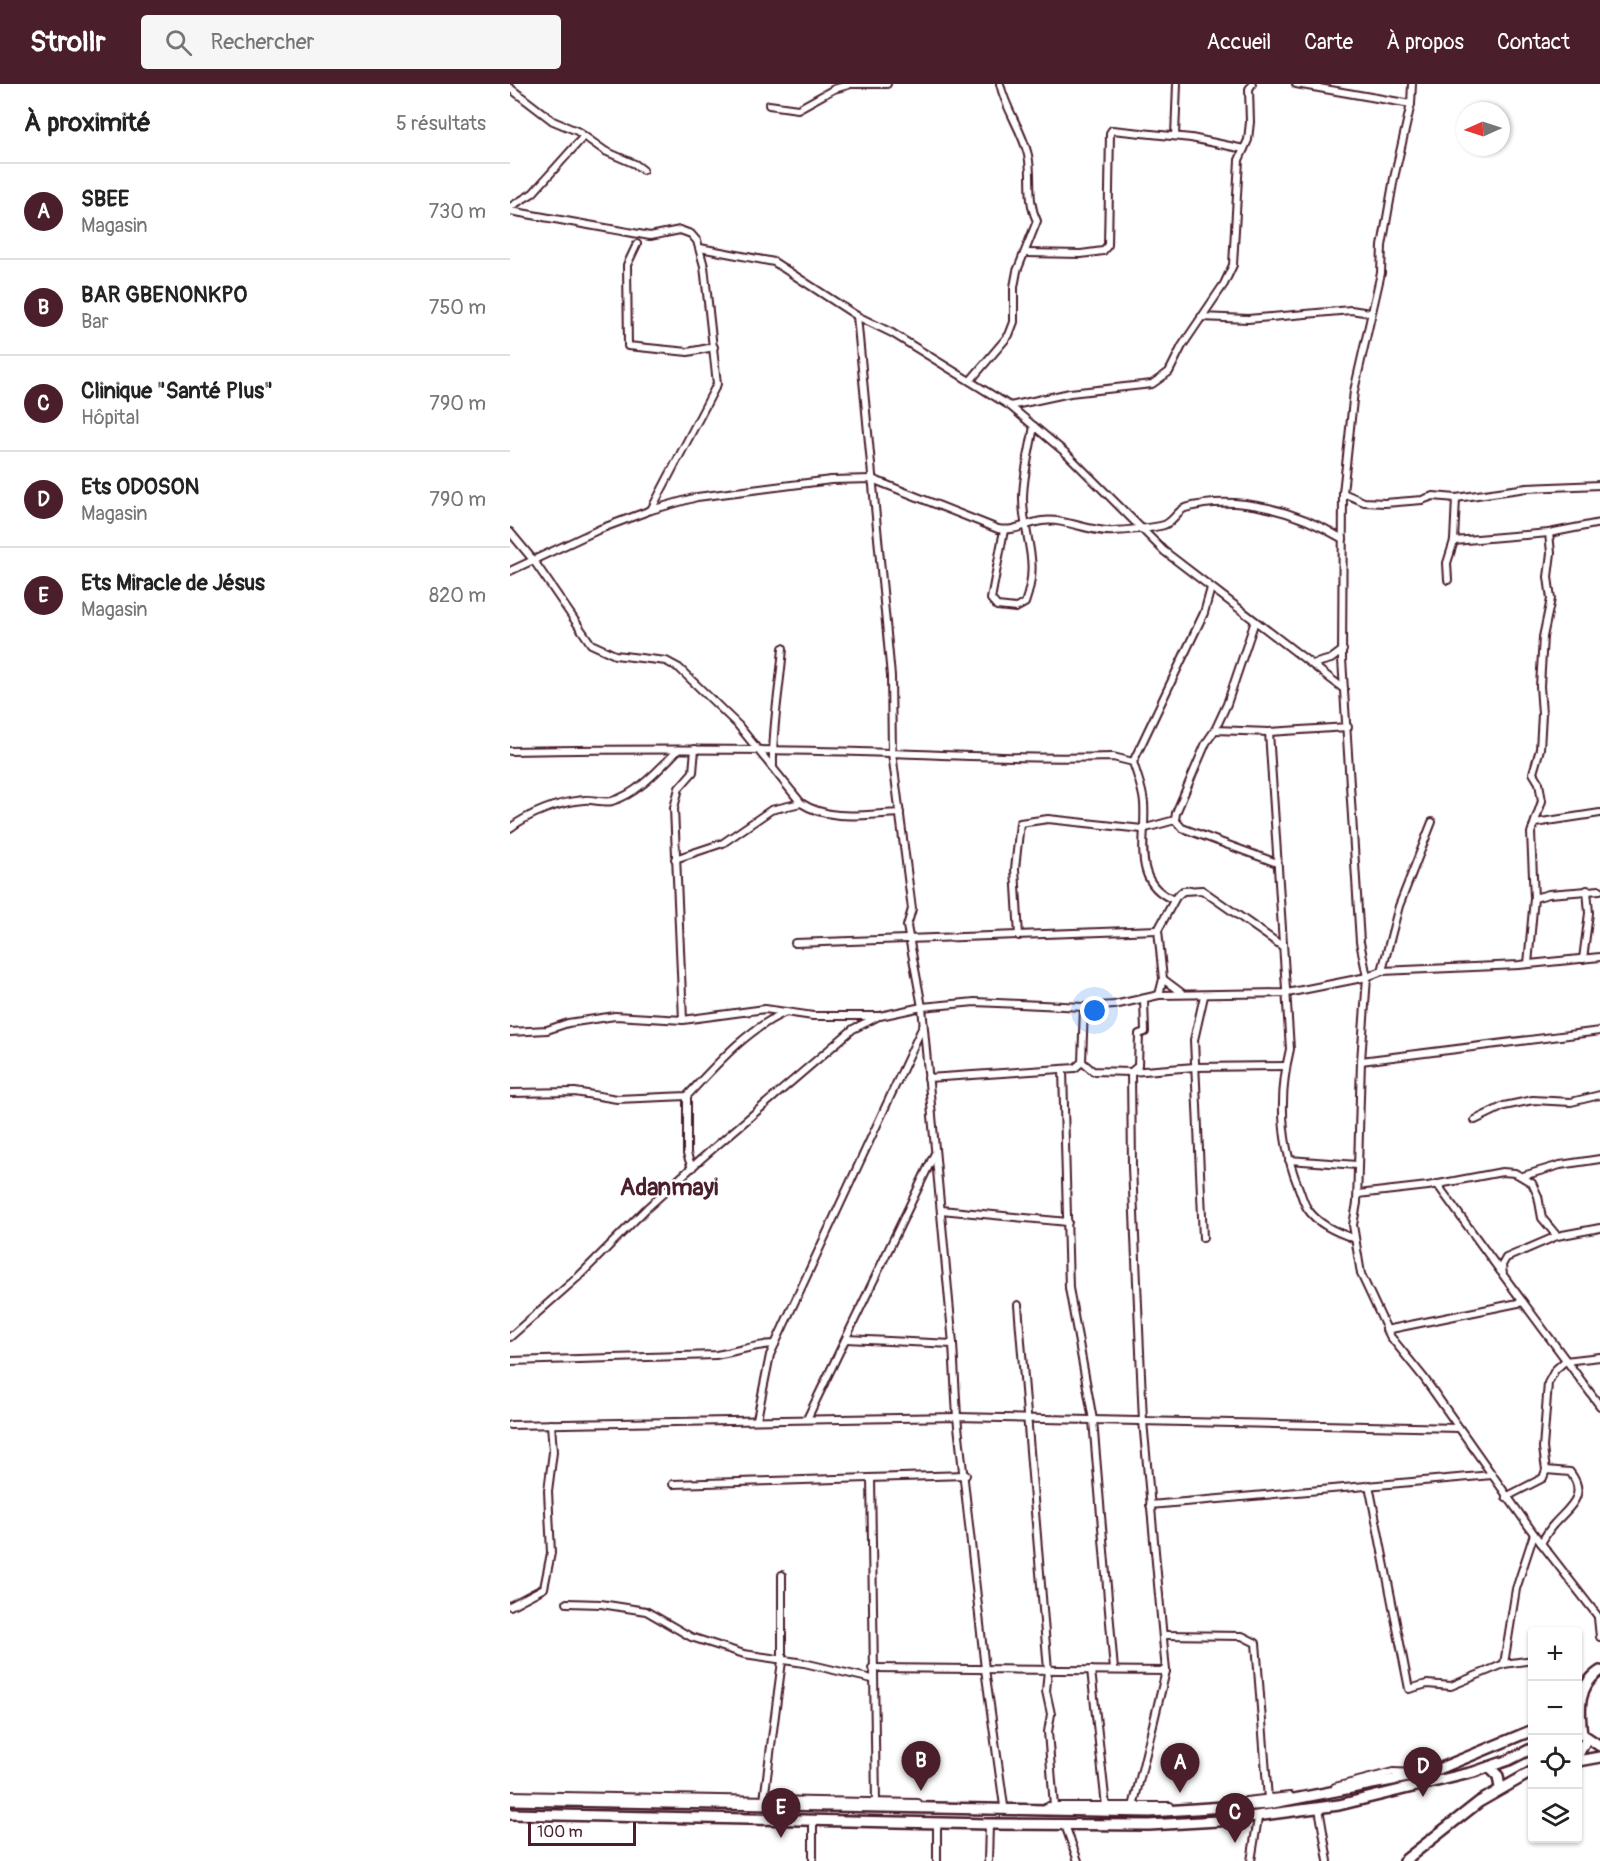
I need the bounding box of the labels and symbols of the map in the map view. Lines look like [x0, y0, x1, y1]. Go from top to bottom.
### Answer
north arrow [1456, 102, 1510, 156]
your location [1080, 996, 1109, 1025]
district label: Adanmayi [620, 1173, 718, 1202]
pin: B [902, 1742, 940, 1791]
pin: A [1160, 1744, 1200, 1793]
pin: D [1404, 1748, 1442, 1797]
pin: E [762, 1788, 800, 1838]
pin: C [1216, 1794, 1254, 1843]
scale bar [528, 1819, 636, 1846]

